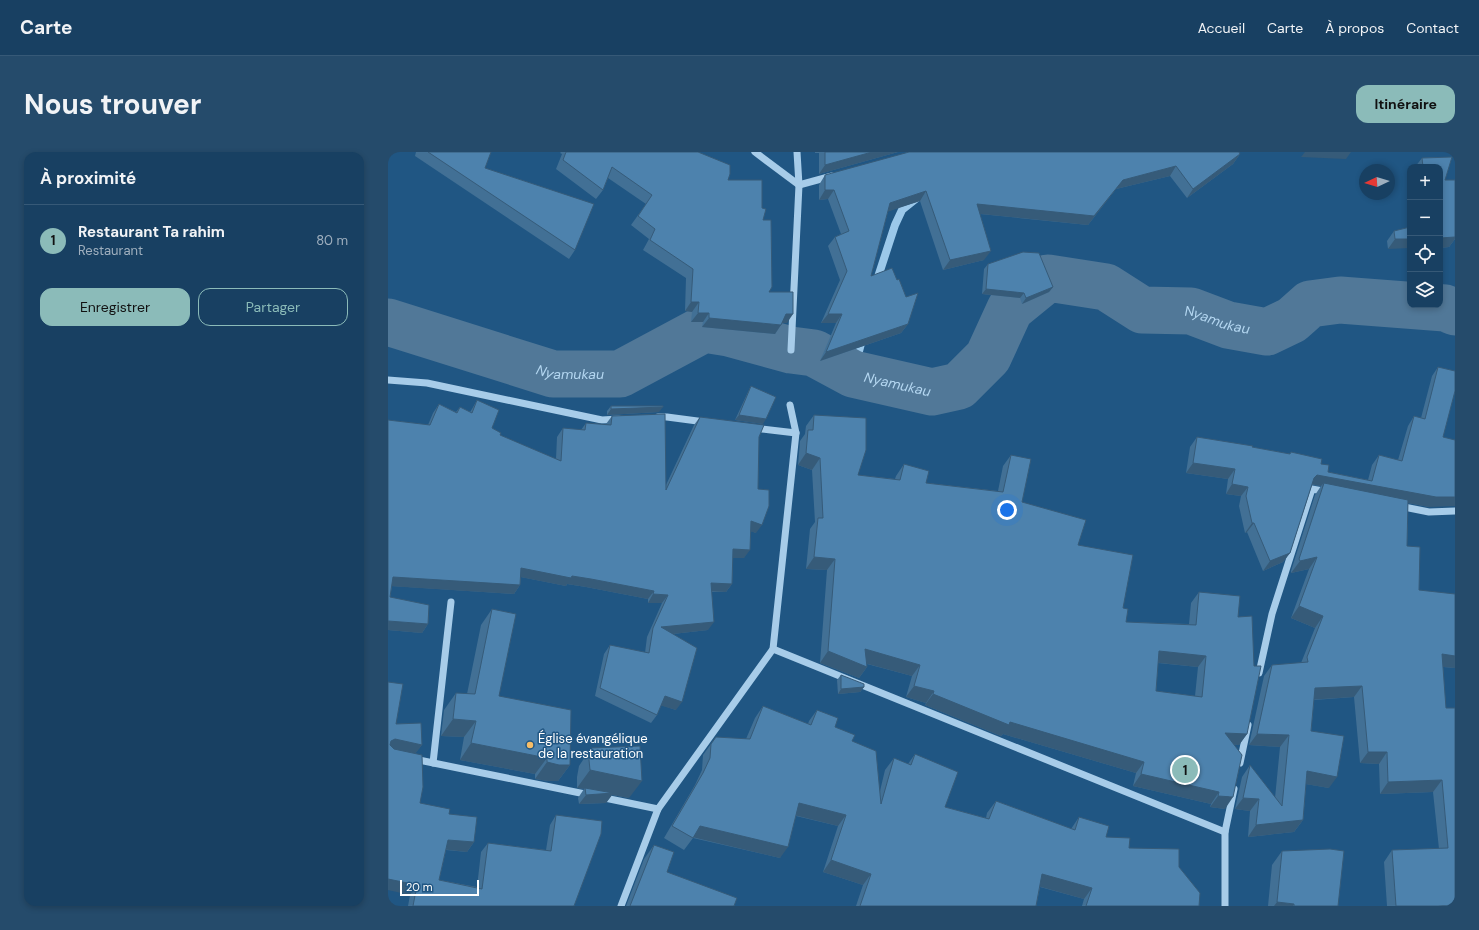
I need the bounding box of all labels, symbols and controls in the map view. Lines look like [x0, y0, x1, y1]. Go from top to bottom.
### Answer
text: Carte [20, 15, 72, 40]
text: Accueil [1198, 19, 1245, 37]
text: Carte [1267, 19, 1303, 37]
text: À propos [1325, 19, 1384, 37]
text: Contact [1406, 19, 1459, 37]
button: Itinéraire [1356, 85, 1455, 123]
text: Nous trouver [24, 86, 201, 123]
north arrow [1359, 164, 1395, 200]
map controls [1407, 164, 1443, 308]
button: + [1407, 164, 1443, 200]
text: À proximité [40, 167, 136, 189]
button: − [1407, 200, 1443, 236]
text: Restaurant Ta rahim [78, 222, 225, 242]
text: 1 [51, 232, 55, 249]
text: 80 m [316, 232, 348, 249]
button: locate [1407, 236, 1443, 272]
text: Restaurant [78, 242, 143, 259]
button: layers [1407, 272, 1443, 308]
button: Enregistrer [40, 288, 190, 326]
button: Partager [198, 288, 348, 326]
water label: Nyamukau [1184, 302, 1251, 338]
water label: Nyamukau [534, 360, 604, 383]
water label: Nyamukau [862, 368, 933, 400]
your location [997, 500, 1017, 520]
place label: Église évangélique de la restauration [538, 729, 648, 762]
marker: Église évangélique de la restauration [525, 740, 535, 750]
pin: 1 [1172, 755, 1198, 785]
scale bar [400, 878, 479, 897]
text: 20 m [406, 880, 432, 894]

